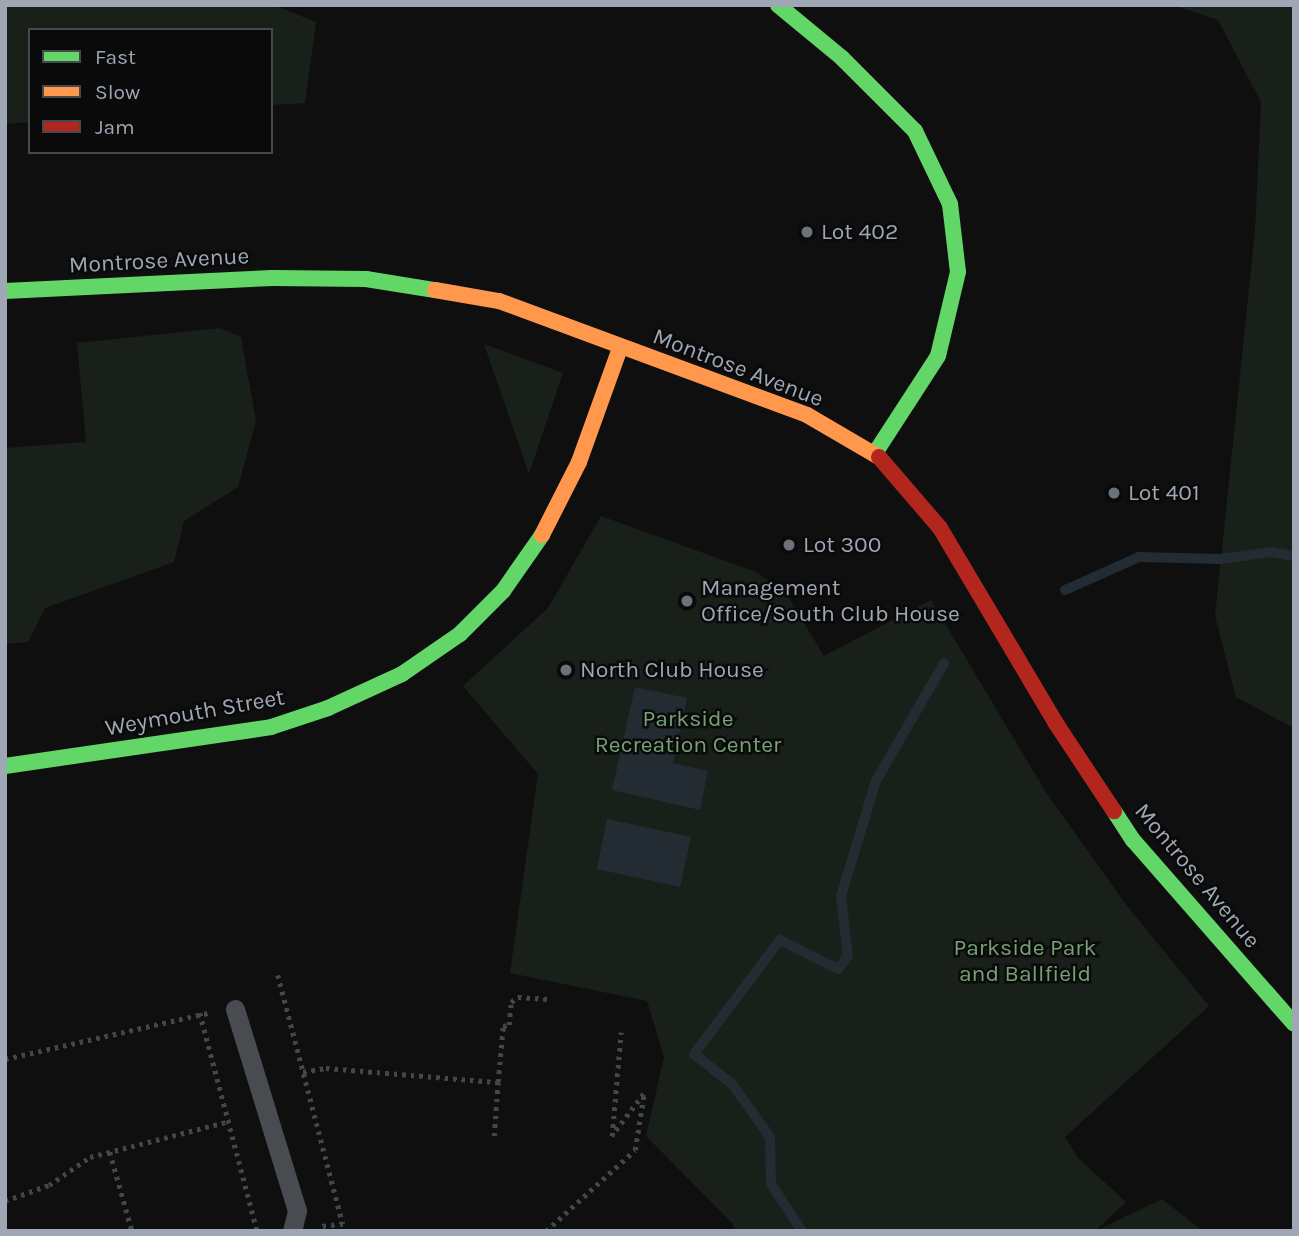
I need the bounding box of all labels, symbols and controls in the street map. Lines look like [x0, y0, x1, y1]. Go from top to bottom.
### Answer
legend [28, 28, 273, 154]
text: Fast [95, 45, 136, 69]
text: Slow [95, 80, 140, 104]
text: Jam [95, 115, 135, 139]
place label: Lot 402 [821, 218, 898, 246]
marker: Lot 402 [799, 224, 815, 240]
street label: Montrose Avenue [68, 242, 250, 280]
street label: Montrose Avenue [649, 323, 827, 413]
place label: Lot 401 [1128, 479, 1200, 507]
marker: Lot 401 [1106, 485, 1122, 501]
place label: Lot 300 [803, 531, 881, 559]
marker: Lot 300 [781, 537, 797, 553]
place label: Management Office/South Club House [701, 574, 960, 628]
marker: Management Office/South Club House [679, 593, 695, 609]
place label: North Club House [580, 656, 764, 684]
marker: North Club House [558, 662, 574, 678]
street label: Weymouth Street [103, 684, 287, 742]
park label: Parkside Recreation Center [595, 705, 781, 759]
street label: Montrose Avenue [1128, 798, 1266, 954]
park label: Parkside Park and Ballfield [953, 934, 1097, 988]

